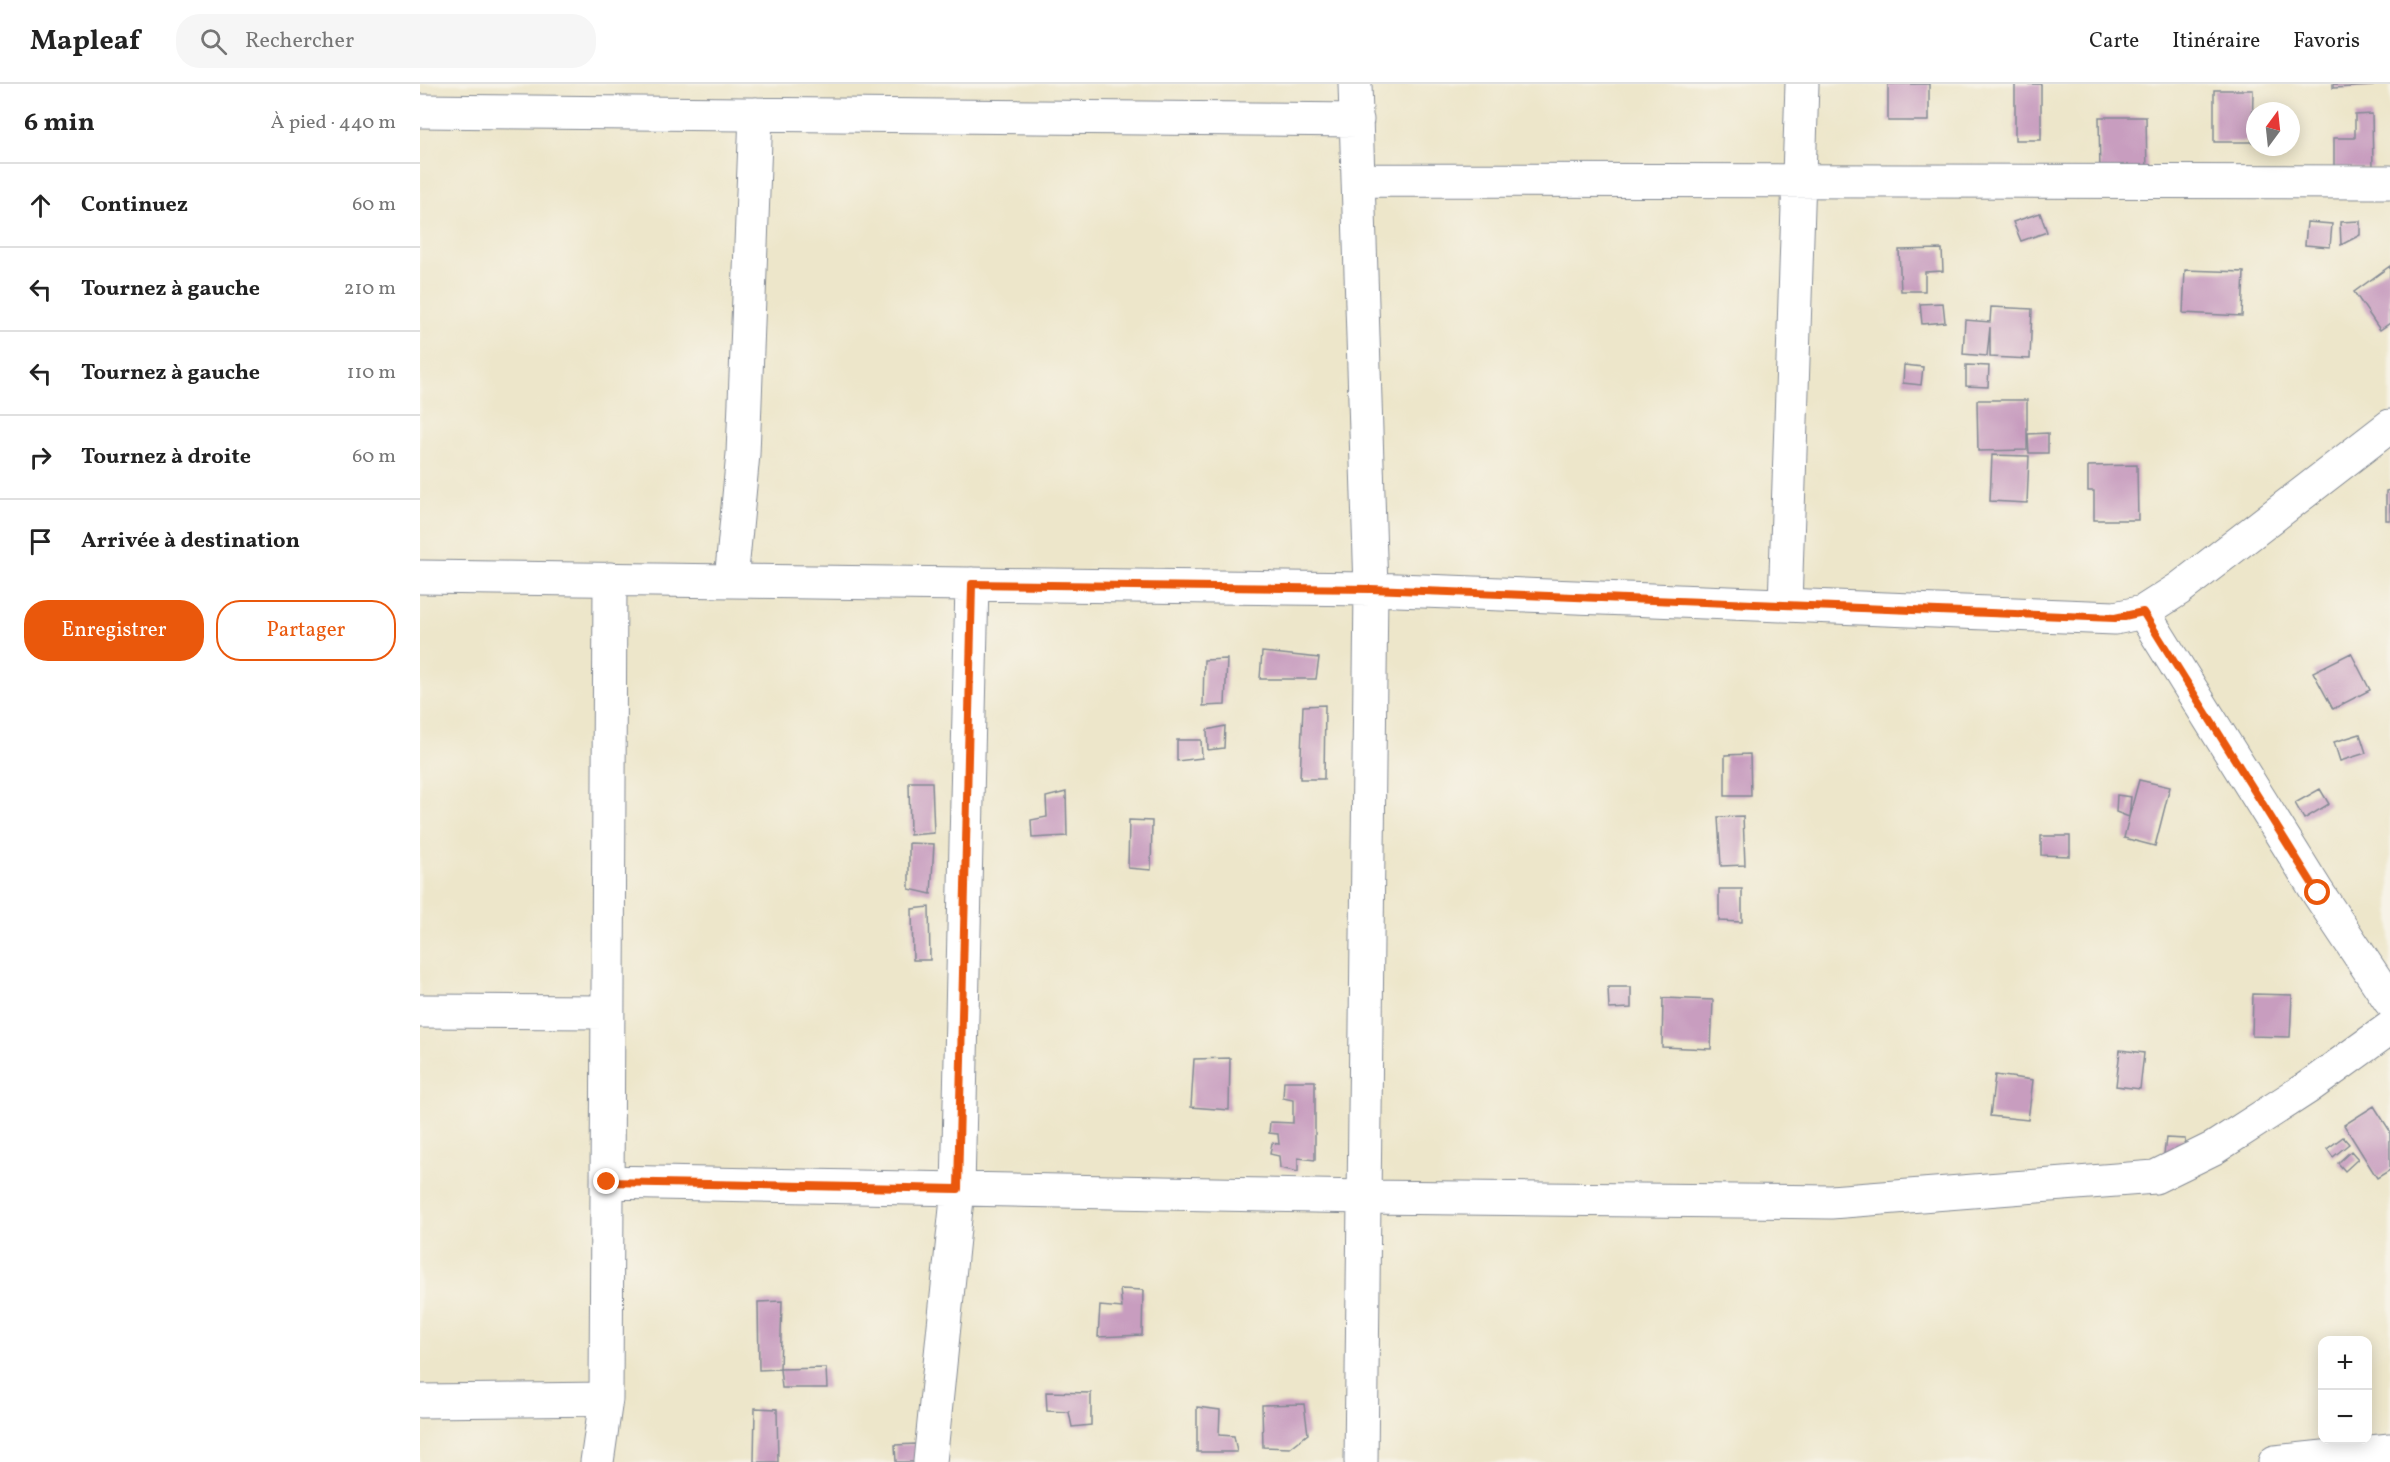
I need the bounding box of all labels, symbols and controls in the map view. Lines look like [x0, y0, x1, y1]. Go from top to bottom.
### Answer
search box [176, 14, 596, 68]
text: Mapleaf [30, 22, 140, 61]
icon: search [197, 25, 230, 58]
text: Rechercher [245, 26, 354, 57]
text: Carte [2089, 27, 2139, 56]
text: Itinéraire [2172, 27, 2260, 56]
text: Favoris [2293, 27, 2360, 56]
north arrow [2246, 102, 2300, 156]
text: 6 min [24, 105, 95, 141]
text: À pied · 440 m [271, 109, 396, 137]
icon: ahead [24, 189, 57, 222]
text: Continuez [81, 190, 188, 221]
text: 60 m [352, 191, 396, 219]
icon: left [24, 273, 57, 306]
text: Tournez à gauche [81, 274, 260, 305]
text: 210 m [344, 275, 396, 303]
icon: left [24, 357, 57, 390]
text: Tournez à gauche [81, 358, 260, 389]
text: 110 m [347, 359, 396, 387]
icon: right [24, 441, 57, 474]
text: Tournez à droite [81, 442, 251, 473]
text: 60 m [352, 443, 396, 471]
icon: arrive [24, 525, 57, 558]
text: Arrivée à destination [81, 526, 300, 557]
button: Enregistrer [24, 600, 204, 661]
button: Partager [216, 600, 396, 661]
route start [2304, 879, 2330, 905]
route end [593, 1168, 619, 1194]
map controls [2318, 1336, 2372, 1444]
button: + [2318, 1336, 2372, 1390]
button: − [2318, 1390, 2372, 1444]

